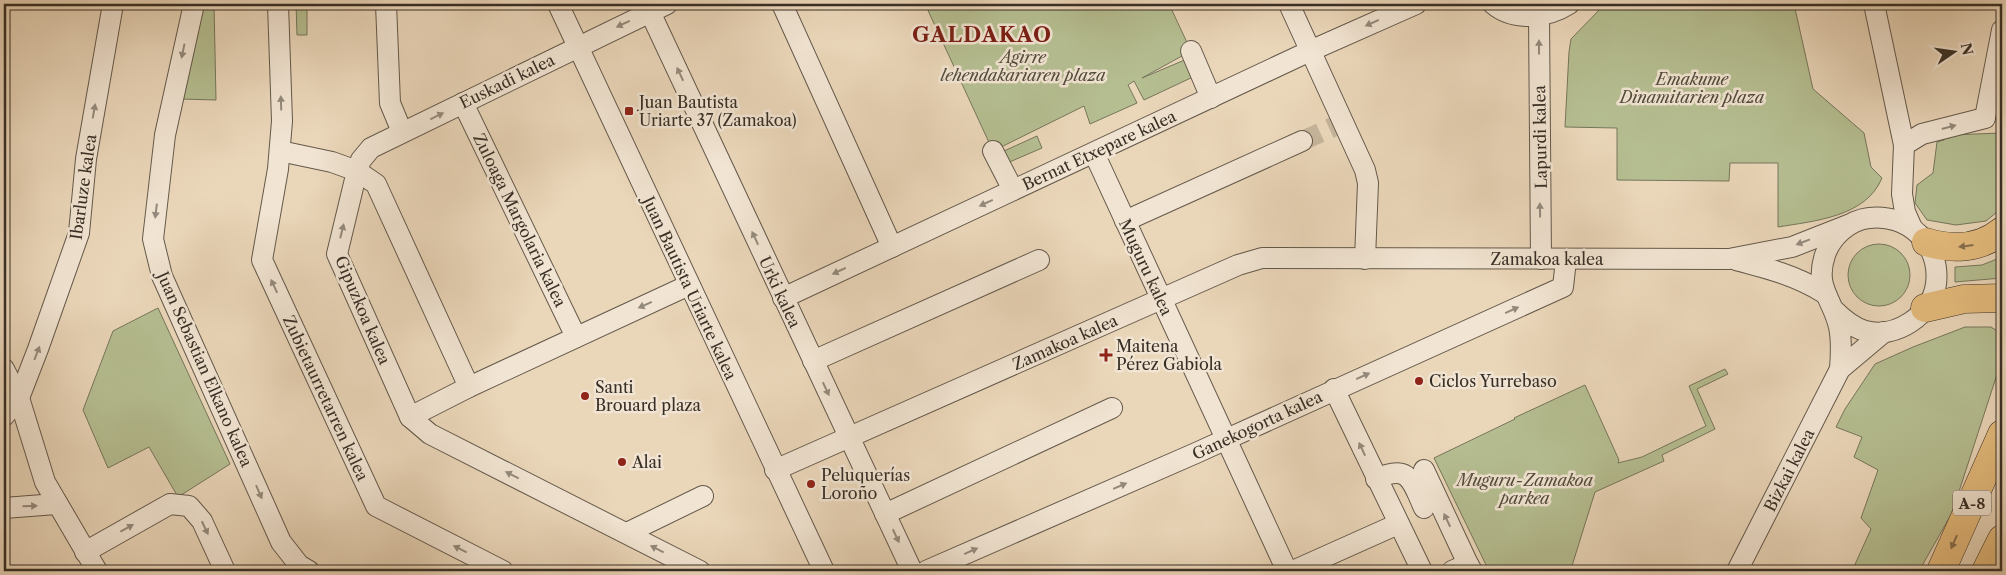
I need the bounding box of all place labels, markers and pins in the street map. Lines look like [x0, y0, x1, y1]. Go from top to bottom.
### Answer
place label: Juan Bautista Uriarte 37 (Zamakoa) [636, 92, 797, 130]
marker: Juan Bautista Uriarte 37 (Zamakoa) [623, 105, 635, 117]
place label: Maitena Pérez Gabiola [1116, 336, 1223, 374]
marker: Maitena Pérez Gabiola [1100, 349, 1112, 361]
place label: Ciclos Yurrebaso [1429, 371, 1557, 391]
marker: Ciclos Yurrebaso [1413, 375, 1425, 387]
place label: Santi Brouard plaza [595, 377, 702, 415]
marker: Santi Brouard plaza [579, 390, 591, 402]
place label: Alai [631, 452, 662, 472]
marker: Alai [616, 456, 628, 468]
place label: Peluquerías Loroño [821, 465, 910, 503]
marker: Peluquerías Loroño [805, 478, 817, 490]

